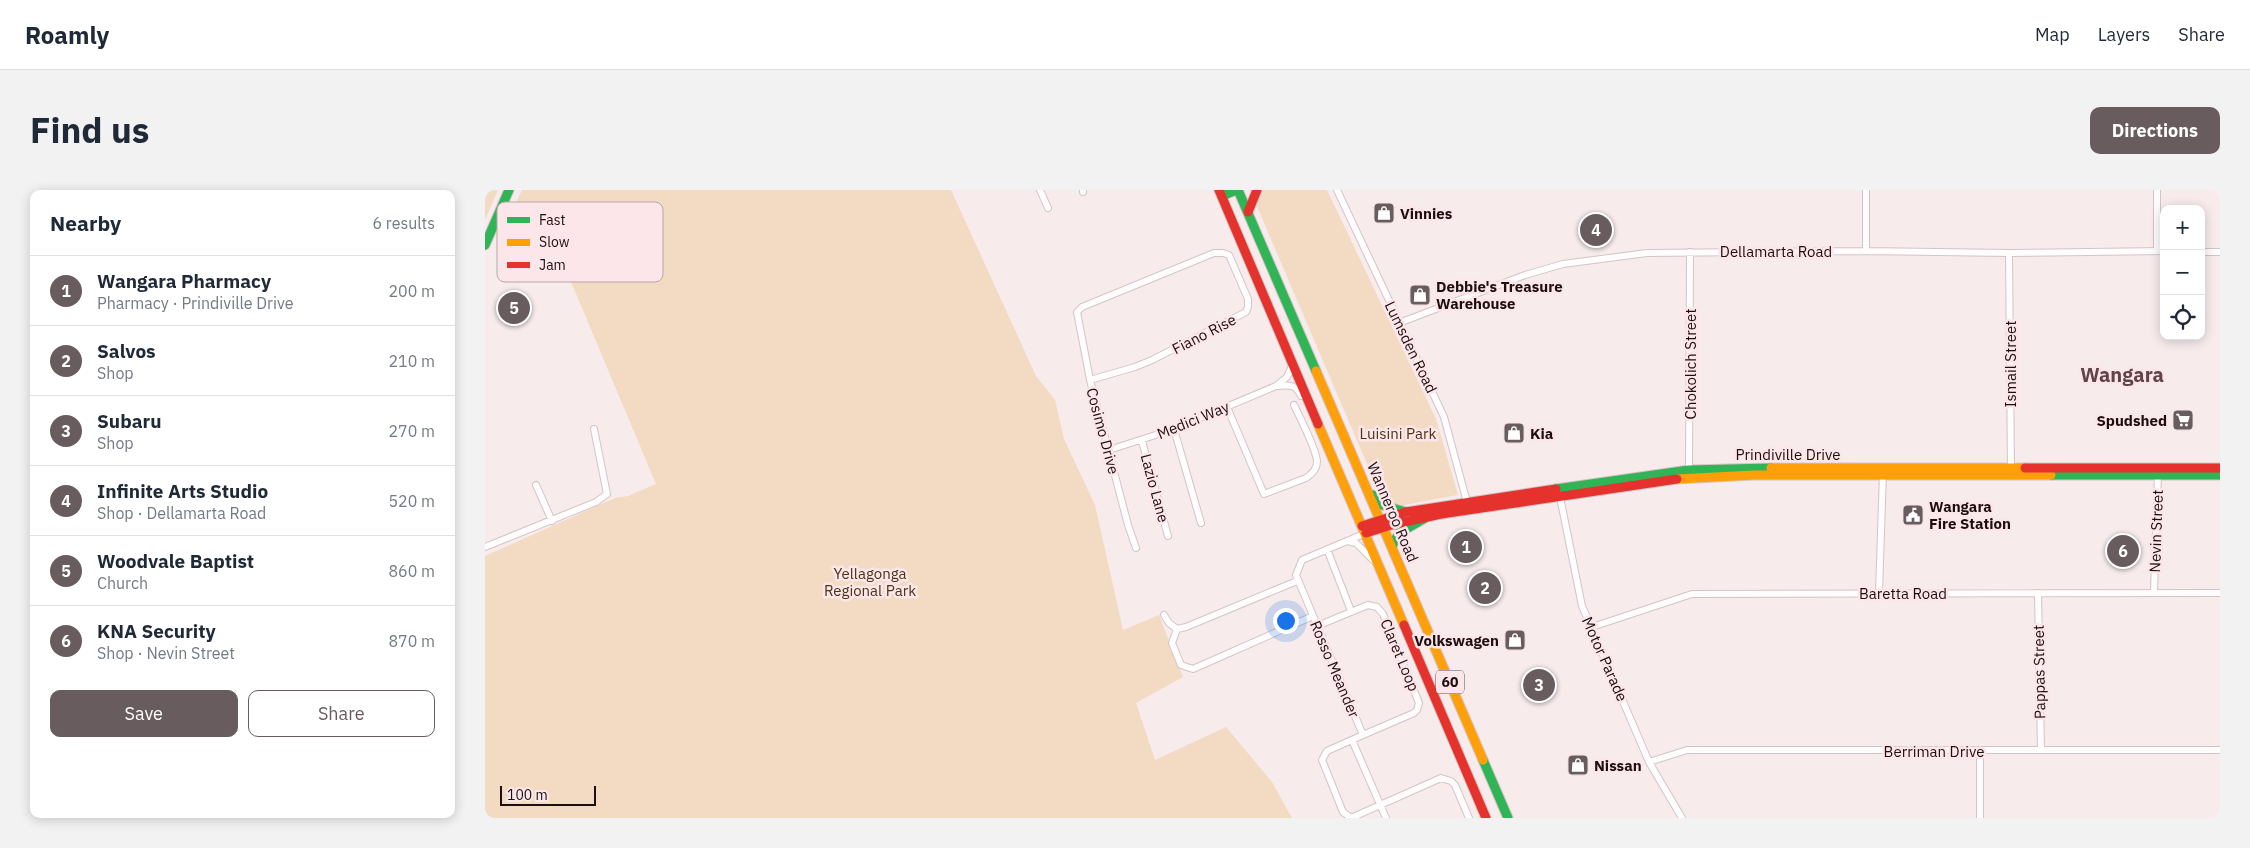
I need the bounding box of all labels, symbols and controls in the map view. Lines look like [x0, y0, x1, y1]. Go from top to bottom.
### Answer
text: Roamly [25, 19, 109, 51]
text: Map [2035, 23, 2070, 46]
text: Layers [2098, 23, 2150, 46]
text: Share [2178, 23, 2225, 46]
text: Find us [30, 107, 149, 153]
button: Directions [2090, 107, 2220, 154]
shop icon: Vinnies [1372, 201, 1396, 225]
legend [497, 202, 663, 282]
place label: Vinnies [1400, 204, 1453, 223]
map controls [2160, 205, 2205, 340]
button: + [2160, 205, 2205, 250]
text: Nearby [50, 209, 121, 237]
text: Fast [539, 211, 565, 229]
pin: 4 [1580, 211, 1612, 249]
text: 6 results [372, 213, 435, 233]
text: Slow [539, 233, 570, 251]
street label: Dellamarta Road [1720, 242, 1832, 261]
button: − [2160, 250, 2205, 295]
text: Jam [539, 256, 566, 274]
text: Wangara Pharmacy [97, 269, 271, 293]
place label: Debbie's Treasure Warehouse [1436, 277, 1563, 313]
text: 1 [61, 281, 71, 301]
text: 200 m [388, 281, 435, 301]
shop icon: Debbie's Treasure Warehouse [1408, 283, 1432, 307]
pin: 5 [498, 289, 530, 327]
text: Pharmacy · Prindiville Drive [97, 293, 293, 313]
button: locate [2160, 295, 2205, 340]
street label: Lumsden Road [1381, 298, 1441, 396]
street label: Chokolich Street [1681, 309, 1700, 419]
street label: Fiano Rise [1169, 310, 1239, 358]
street label: Ismail Street [2001, 321, 2020, 407]
text: Salvos [97, 339, 156, 363]
text: 2 [61, 351, 71, 371]
text: 210 m [388, 351, 435, 371]
district label: Wangara [2080, 361, 2164, 388]
text: Shop [97, 363, 134, 383]
street label: Cosimo Drive [1082, 386, 1124, 476]
street label: Medici Way [1154, 397, 1232, 443]
supermarket icon: Spudshed [2171, 408, 2195, 432]
text: Subaru [97, 409, 162, 433]
place label: Spudshed [2096, 411, 2167, 430]
text: 3 [61, 421, 71, 441]
text: 270 m [388, 421, 435, 441]
shop icon: Kia [1502, 421, 1526, 445]
park label: Luisini Park [1360, 424, 1437, 443]
place label: Kia [1530, 424, 1554, 443]
text: Shop [97, 433, 134, 453]
street label: Prindiville Drive [1736, 445, 1840, 464]
street label: Lazio Lane [1137, 452, 1173, 524]
street label: Wanneroo Road [1363, 459, 1423, 565]
text: Infinite Arts Studio [97, 479, 268, 503]
street label: Nevin Street [2145, 489, 2167, 573]
text: 4 [61, 491, 71, 511]
text: 520 m [388, 491, 435, 511]
place label: Wangara Fire Station [1929, 497, 2011, 533]
text: Shop · Dellamarta Road [97, 503, 266, 523]
public building icon: Wangara Fire Station [1901, 503, 1925, 527]
pin: 1 [1450, 528, 1482, 566]
pin: 6 [2107, 532, 2139, 570]
text: Woodvale Baptist [97, 549, 254, 573]
text: 5 [61, 561, 71, 581]
text: 860 m [388, 561, 435, 581]
park label: Yellagonga Regional Park [824, 564, 916, 600]
pin: 2 [1469, 569, 1501, 607]
text: Church [97, 573, 148, 593]
street label: Baretta Road [1859, 584, 1947, 603]
your location [1273, 608, 1299, 634]
street label: Motor Parade [1578, 614, 1632, 704]
street label: Claret Loop [1376, 616, 1424, 694]
street label: Rosso Meander [1306, 618, 1364, 721]
text: KNA Security [97, 619, 216, 643]
street label: Pappas Street [2029, 625, 2049, 719]
shop icon: Volkswagen [1503, 628, 1527, 652]
text: 6 [61, 631, 71, 651]
text: 870 m [388, 631, 435, 651]
place label: Volkswagen [1414, 631, 1499, 650]
text: Shop · Nevin Street [97, 643, 235, 663]
pin: 3 [1523, 666, 1555, 704]
road number: 60 [1436, 671, 1464, 694]
button: Save [50, 690, 238, 737]
button: Share [248, 690, 435, 737]
street label: Berriman Drive [1884, 742, 1984, 761]
shop icon: Nissan [1566, 753, 1590, 777]
place label: Nissan [1594, 756, 1642, 775]
scale bar [500, 783, 596, 806]
text: 100 m [507, 786, 548, 804]

